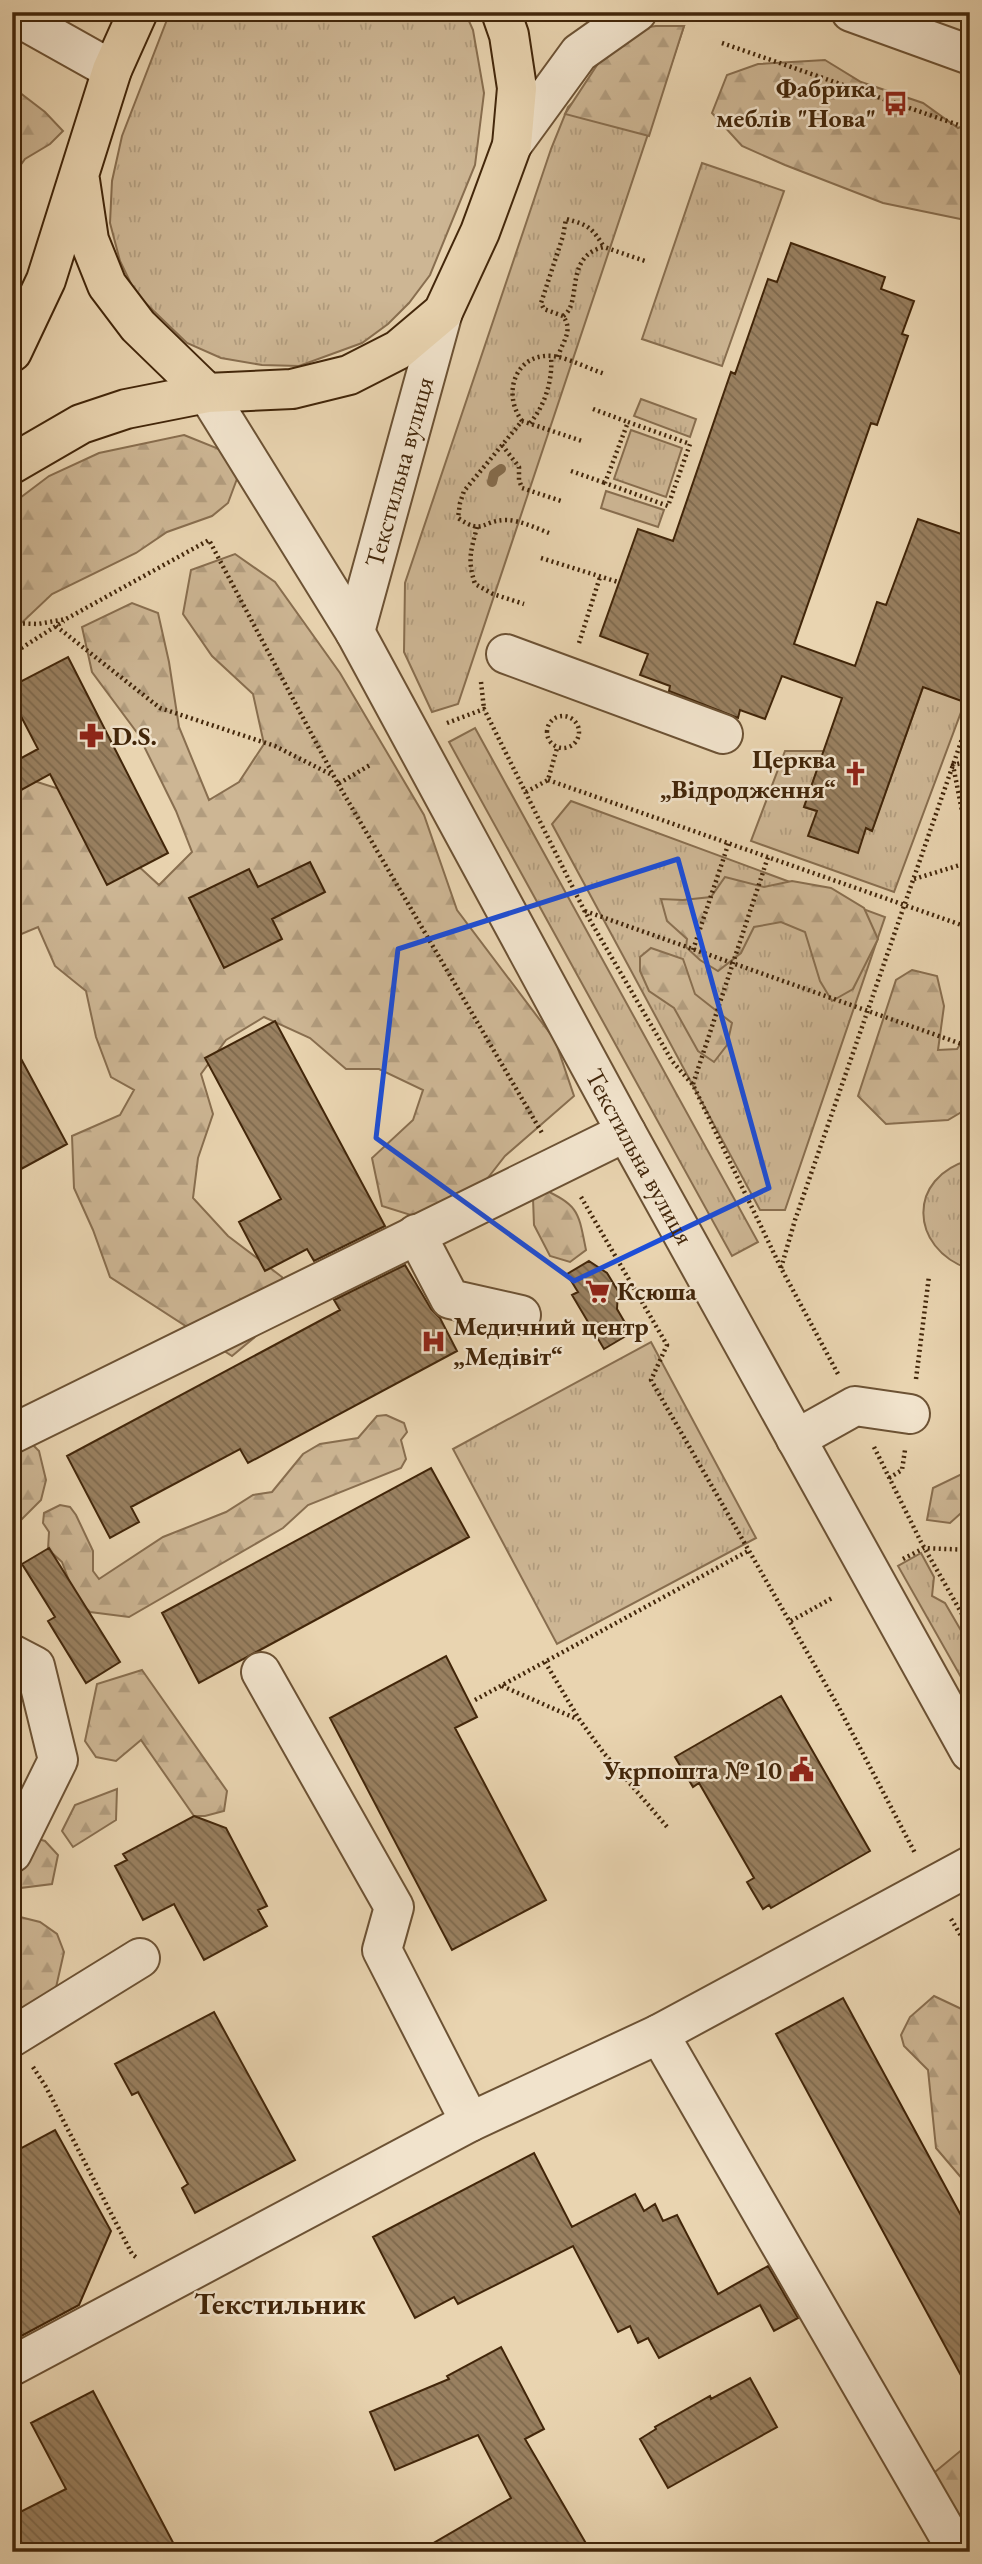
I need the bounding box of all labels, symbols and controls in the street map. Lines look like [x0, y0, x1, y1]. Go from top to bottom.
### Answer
place label: Фабрика меблів "Нова" [716, 71, 877, 135]
bus stop icon: Фабрика меблів "Нова" [882, 89, 910, 117]
street label: Текстильна вулиця [357, 373, 441, 571]
place label: D.S. [112, 719, 157, 753]
pharmacy icon: D.S. [78, 722, 106, 750]
place label: Церква „Відродження“ [660, 742, 837, 806]
church icon: Церква „Відродження“ [842, 760, 870, 788]
street label: Текстильна вулиця [578, 1062, 702, 1251]
place label: Ксюша [617, 1274, 697, 1308]
supermarket icon: Ксюша [583, 1277, 611, 1305]
place label: Медичний центр „Медівіт“ [453, 1309, 649, 1373]
hospital icon: Медичний центр „Медівіт“ [419, 1327, 447, 1355]
place label: Укрпошта № 10 [602, 1753, 782, 1787]
public building icon: Укрпошта № 10 [788, 1756, 816, 1784]
district label: Текстильник [194, 2284, 366, 2323]

